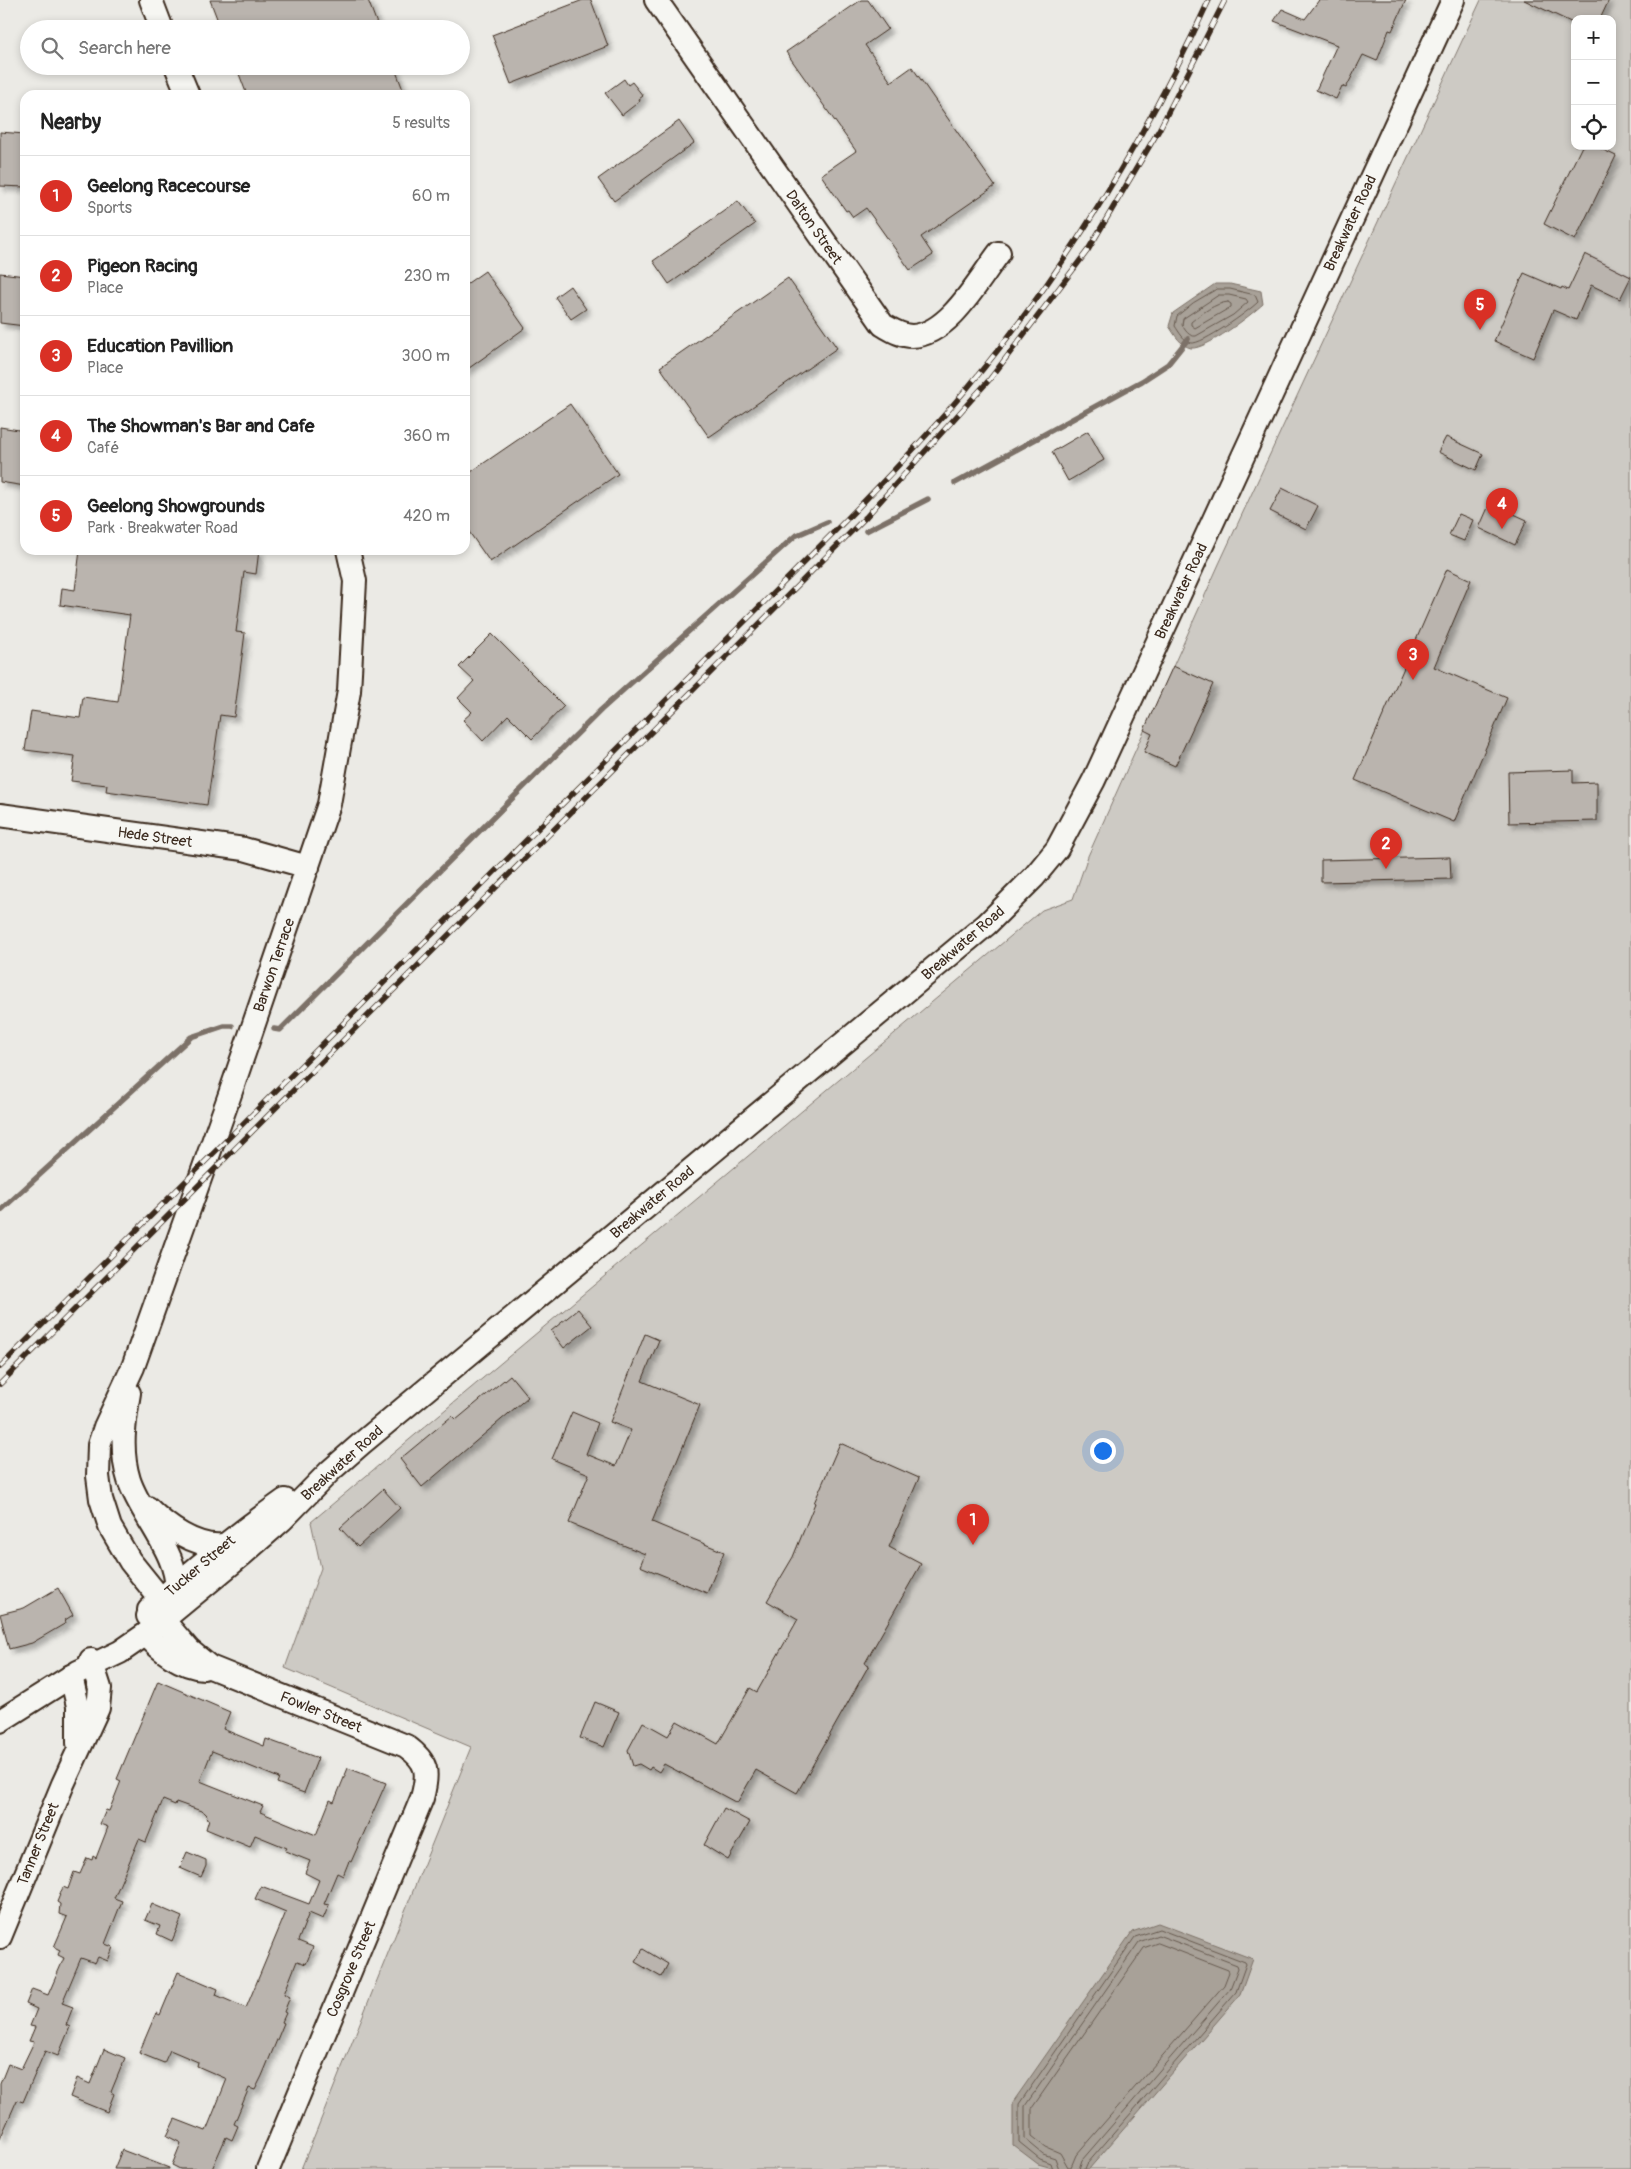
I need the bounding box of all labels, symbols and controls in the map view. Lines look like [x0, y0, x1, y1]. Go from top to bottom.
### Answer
map controls [1571, 15, 1616, 150]
button: + [1571, 15, 1616, 60]
search box [20, 20, 470, 75]
icon: search [38, 34, 66, 62]
text: Search here [78, 36, 171, 60]
button: − [1571, 60, 1616, 105]
button: locate [1571, 105, 1616, 150]
text: Nearby [40, 109, 101, 136]
text: 5 results [392, 113, 450, 133]
street label: Breakwater Road [1320, 172, 1381, 274]
text: Geelong Racecourse [87, 174, 250, 198]
text: 1 [53, 186, 59, 206]
text: 60 m [412, 186, 450, 206]
street label: Dalton Street [781, 186, 847, 269]
text: Sports [87, 198, 132, 218]
text: Pigeon Racing [87, 254, 198, 278]
text: 2 [52, 266, 60, 286]
text: 230 m [404, 266, 450, 286]
text: Place [87, 278, 123, 298]
pin: 5 [1464, 289, 1496, 330]
text: Education Pavillion [87, 334, 233, 358]
text: 3 [52, 346, 60, 366]
text: 300 m [402, 346, 450, 366]
text: Place [87, 358, 123, 378]
text: The Showman's Bar and Cafe [87, 414, 315, 438]
text: 4 [51, 426, 61, 446]
text: 360 m [403, 426, 450, 446]
text: Café [87, 438, 119, 458]
pin: 4 [1486, 488, 1518, 529]
text: Geelong Showgrounds [87, 494, 264, 518]
text: 5 [52, 506, 60, 526]
text: 420 m [403, 506, 450, 526]
text: Park · Breakwater Road [87, 518, 238, 538]
street label: Breakwater Road [1151, 540, 1212, 642]
pin: 3 [1397, 639, 1429, 680]
street label: Hede Street [116, 823, 194, 852]
pin: 2 [1370, 828, 1402, 869]
street label: Breakwater Road [918, 902, 1009, 985]
street label: Barwon Terrace [250, 915, 300, 1015]
street label: Breakwater Road [606, 1162, 698, 1243]
street label: Breakwater Road [297, 1422, 387, 1505]
your location [1090, 1438, 1116, 1464]
pin: 1 [957, 1504, 989, 1545]
street label: Tucker Street [161, 1531, 240, 1601]
street label: Fowler Street [277, 1687, 365, 1738]
street label: Tanner Street [13, 1799, 64, 1888]
street label: Cosgrove Street [323, 1917, 381, 2020]

